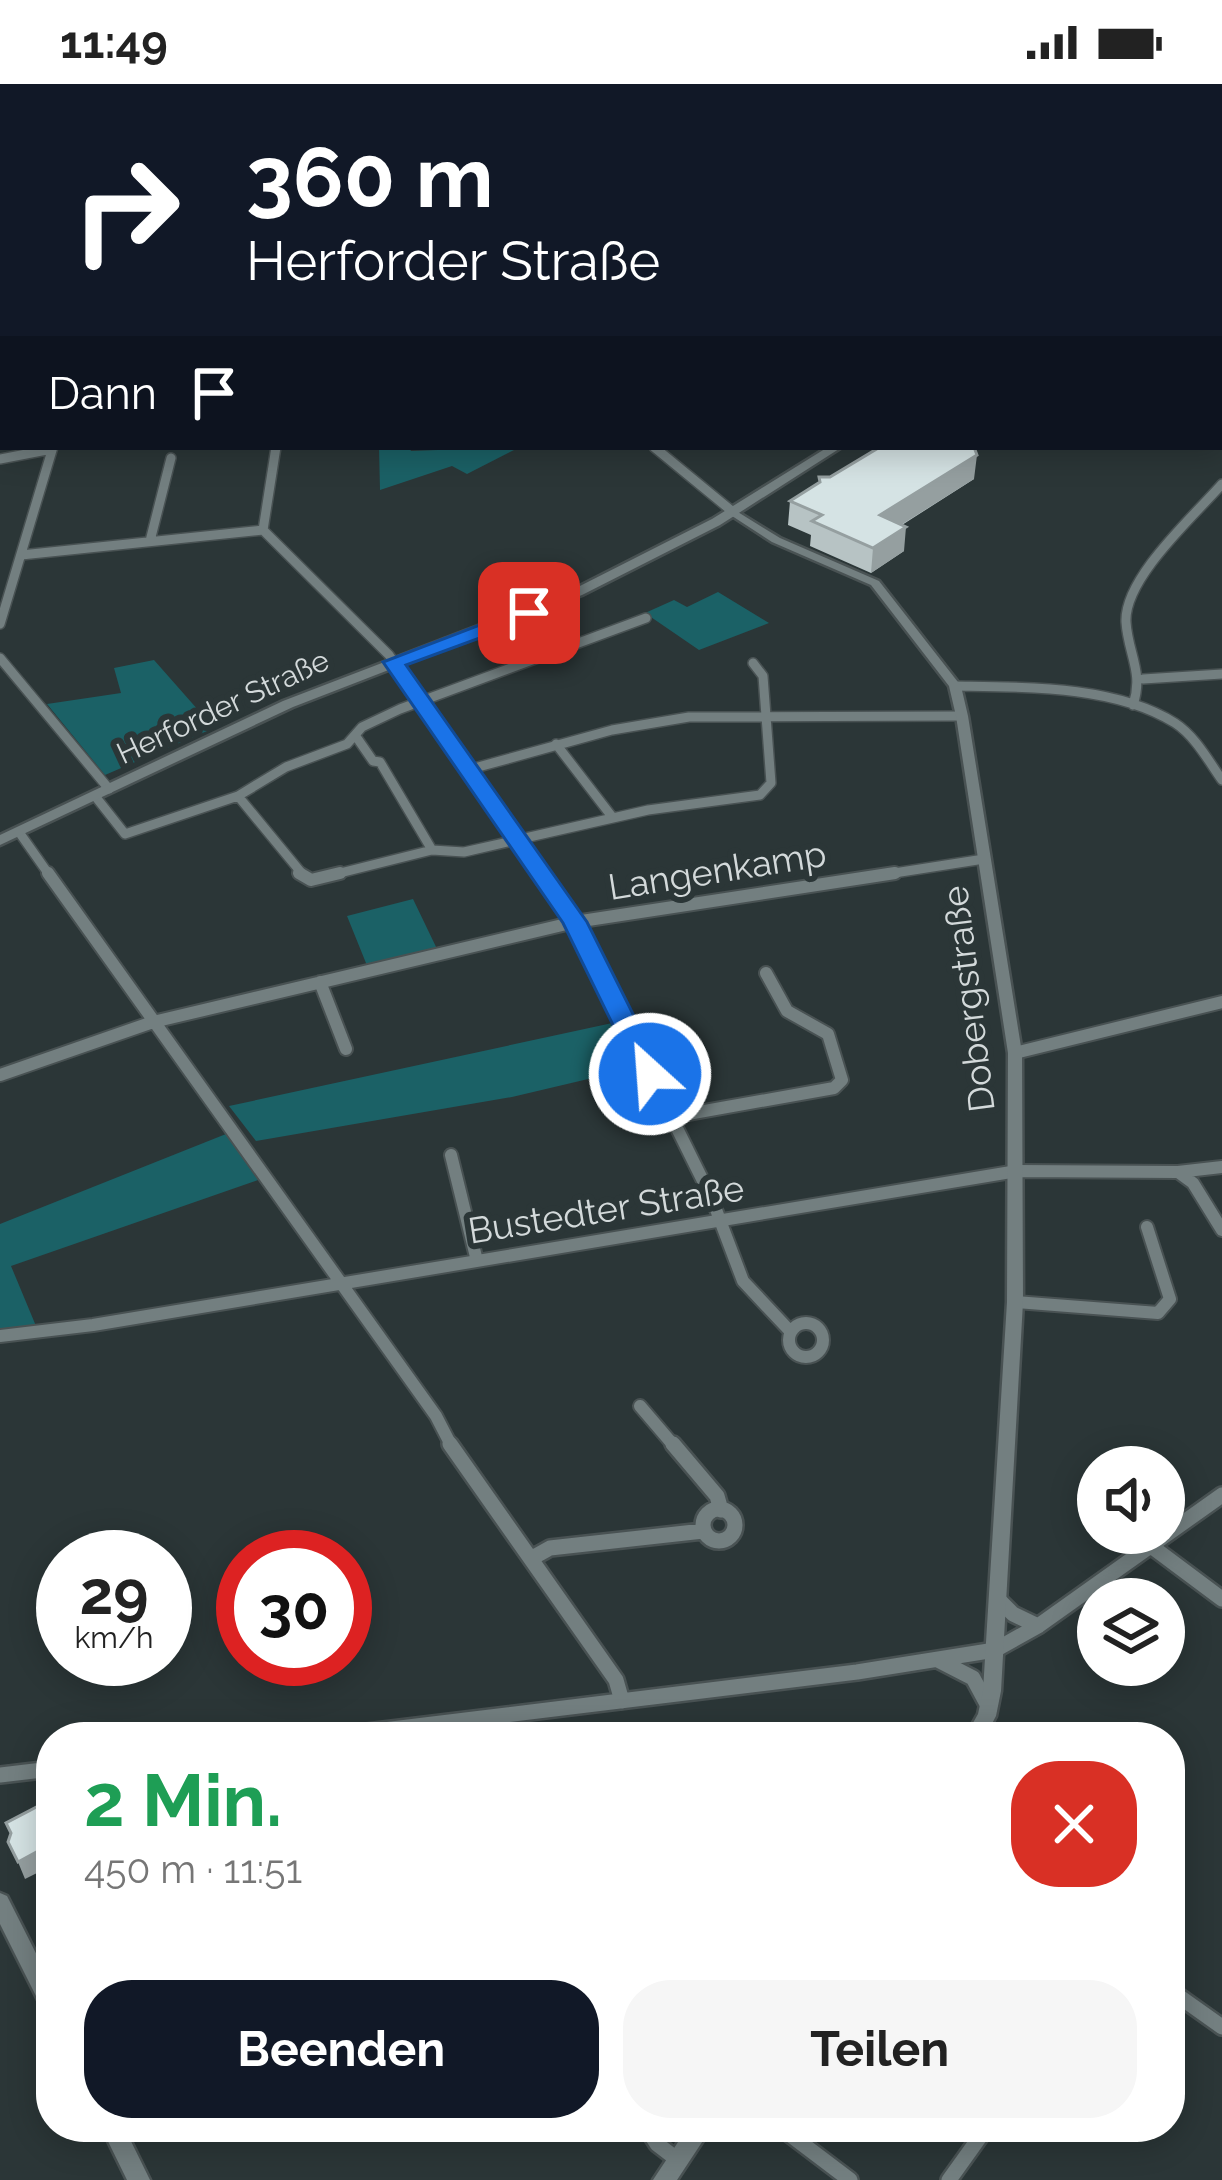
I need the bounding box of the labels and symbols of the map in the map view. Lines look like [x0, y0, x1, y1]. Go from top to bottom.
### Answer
pin [478, 562, 580, 664]
street label: Herforder Straße [111, 642, 334, 771]
street label: Langenkamp [605, 832, 829, 908]
street label: Dobergstraße [933, 884, 1003, 1114]
position arrow [587, 1011, 713, 1137]
street label: Bustedter Straße [465, 1166, 747, 1252]
speed limit sign: 30 [216, 1530, 372, 1686]

